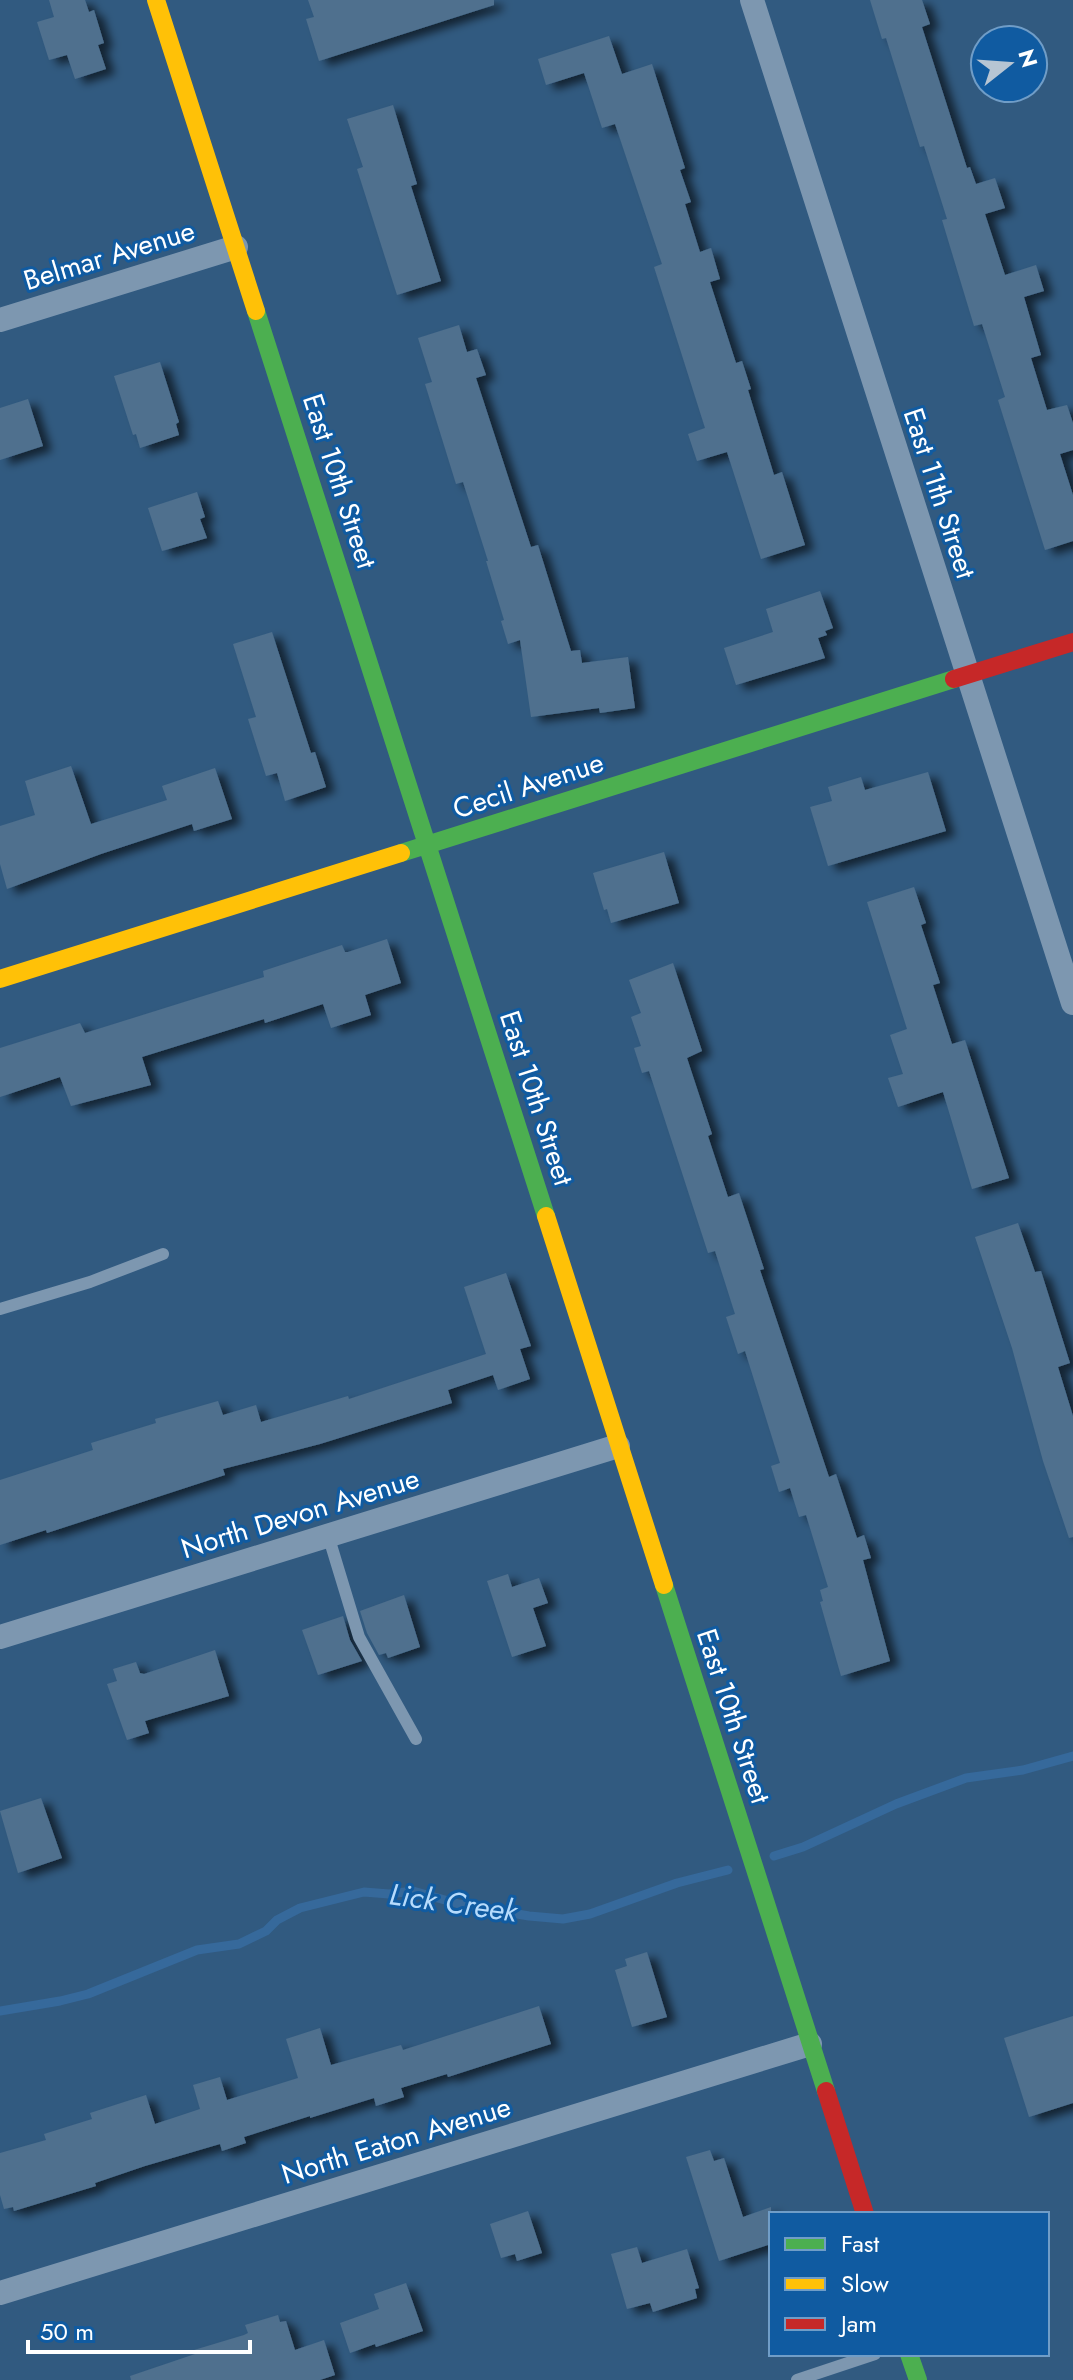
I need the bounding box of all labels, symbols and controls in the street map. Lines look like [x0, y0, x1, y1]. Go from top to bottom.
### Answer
north arrow [969, 24, 1049, 104]
text: N [1010, 45, 1046, 71]
street label: Belmar Avenue [19, 210, 200, 301]
street label: East 10th Street [292, 389, 387, 574]
street label: East 11th Street [893, 403, 986, 584]
street label: Cecil Avenue [447, 742, 609, 829]
street label: East 10th Street [489, 1006, 584, 1191]
street label: North Devon Avenue [176, 1458, 424, 1569]
street label: East 10th Street [686, 1624, 781, 1809]
water label: Lick Creek [386, 1872, 521, 1933]
street label: North Eaton Avenue [277, 2086, 516, 2195]
legend [769, 2212, 1049, 2356]
text: Fast [841, 2226, 879, 2261]
text: Slow [841, 2266, 889, 2301]
scale bar [28, 2304, 250, 2354]
text: Jam [838, 2306, 877, 2341]
text: 50 m [40, 2314, 94, 2349]

